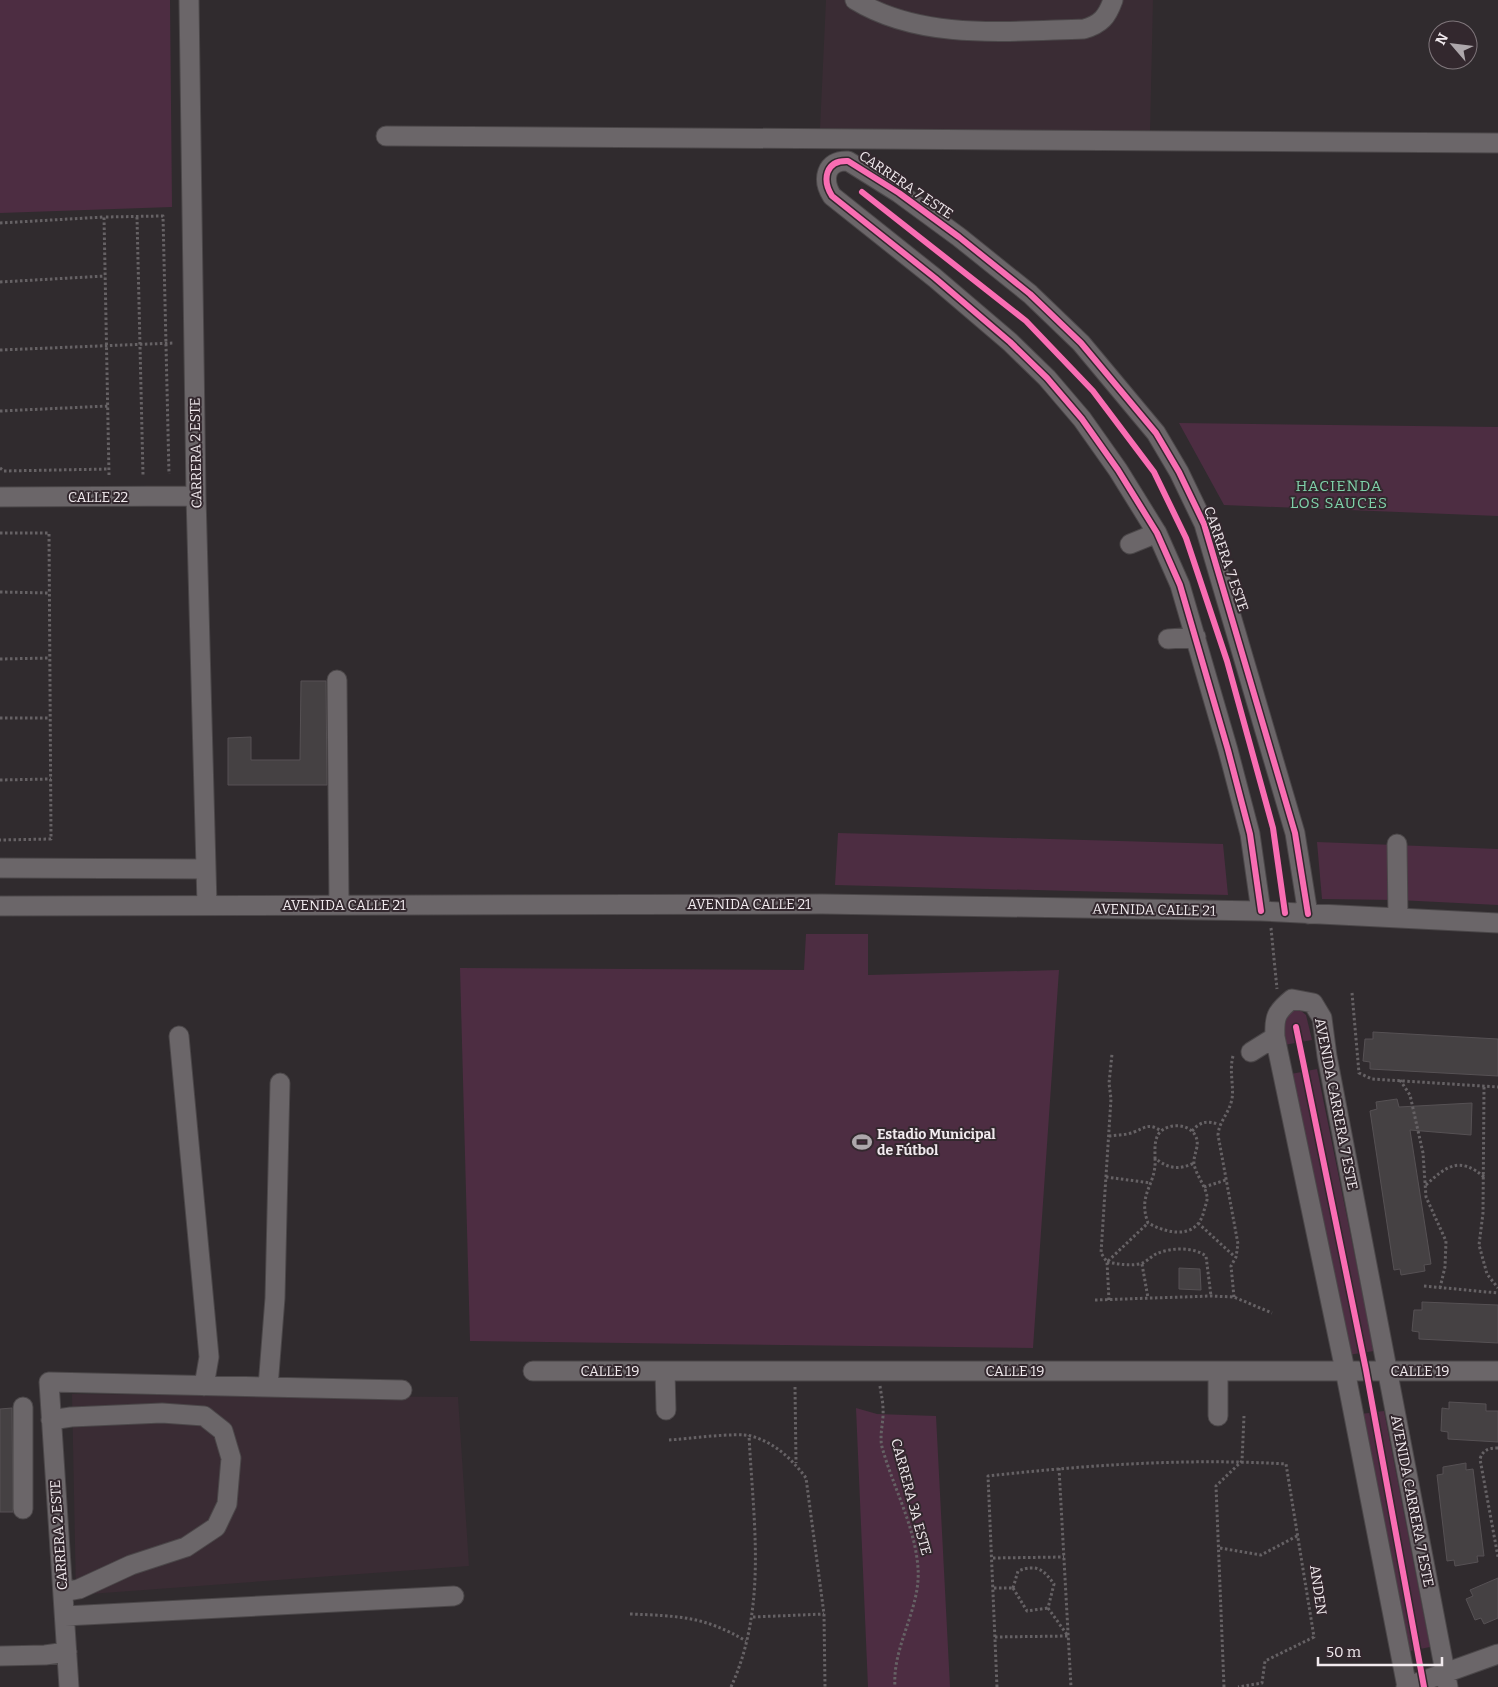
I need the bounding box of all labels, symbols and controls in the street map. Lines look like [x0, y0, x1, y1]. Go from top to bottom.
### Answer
north arrow [1428, 20, 1478, 70]
text: N [1432, 30, 1452, 48]
street label: CARRERA 7 ESTE [856, 147, 956, 223]
street label: CARRERA 2 ESTE [187, 398, 205, 508]
district label: HACIENDA LOS SAUCES [1290, 477, 1388, 512]
street label: CALLE 22 [68, 489, 128, 506]
street label: CARRERA 7 ESTE [1200, 504, 1252, 614]
street label: AVENIDA CALLE 21 [687, 896, 811, 913]
street label: AVENIDA CALLE 21 [282, 897, 406, 914]
street label: AVENIDA CALLE 21 [1092, 900, 1216, 920]
street label: AVENIDA CARRERA 7 ESTE [1311, 1016, 1361, 1192]
place label: Estadio Municipal de Fútbol [877, 1126, 996, 1159]
sports icon: Estadio Municipal de Fútbol [851, 1131, 873, 1153]
street label: CALLE 19 [581, 1363, 639, 1380]
street label: CALLE 19 [986, 1363, 1044, 1380]
street label: CALLE 19 [1391, 1363, 1449, 1380]
street label: AVENIDA CARRERA 7 ESTE [1387, 1413, 1437, 1589]
street label: CARRERA 3A ESTE [887, 1437, 935, 1557]
street label: CARRERA 2 ESTE [47, 1479, 71, 1591]
street label: ANDEN [1306, 1564, 1330, 1616]
scale bar [1318, 1634, 1442, 1666]
text: 50 m [1326, 1643, 1362, 1661]

